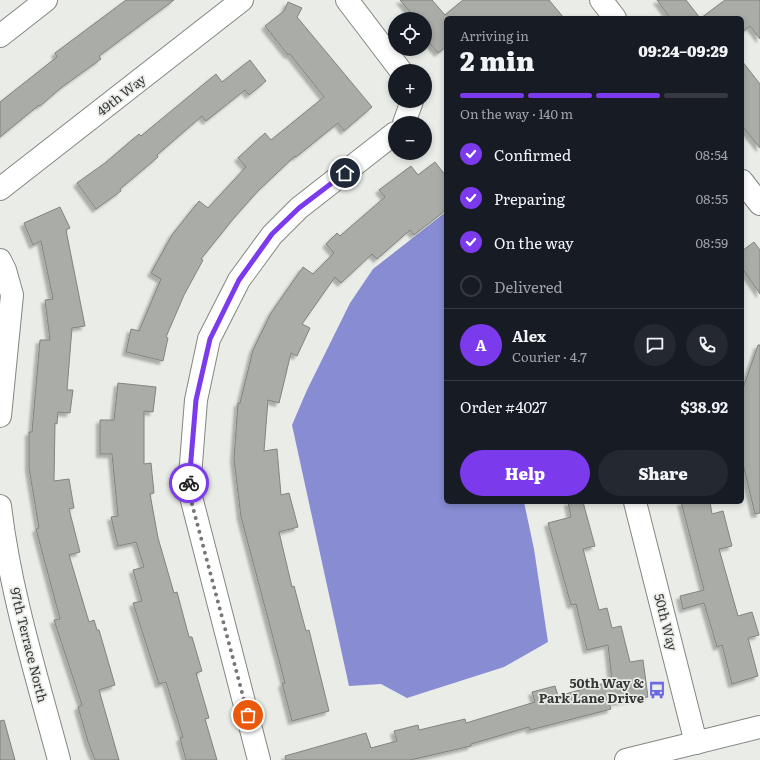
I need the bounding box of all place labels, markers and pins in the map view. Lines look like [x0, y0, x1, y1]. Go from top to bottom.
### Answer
pin [328, 156, 362, 190]
place label: 50th Way & Park Lane Drive [539, 673, 644, 707]
bus stop icon: 50th Way & Park Lane Drive [647, 680, 667, 700]
pin [231, 698, 265, 732]

